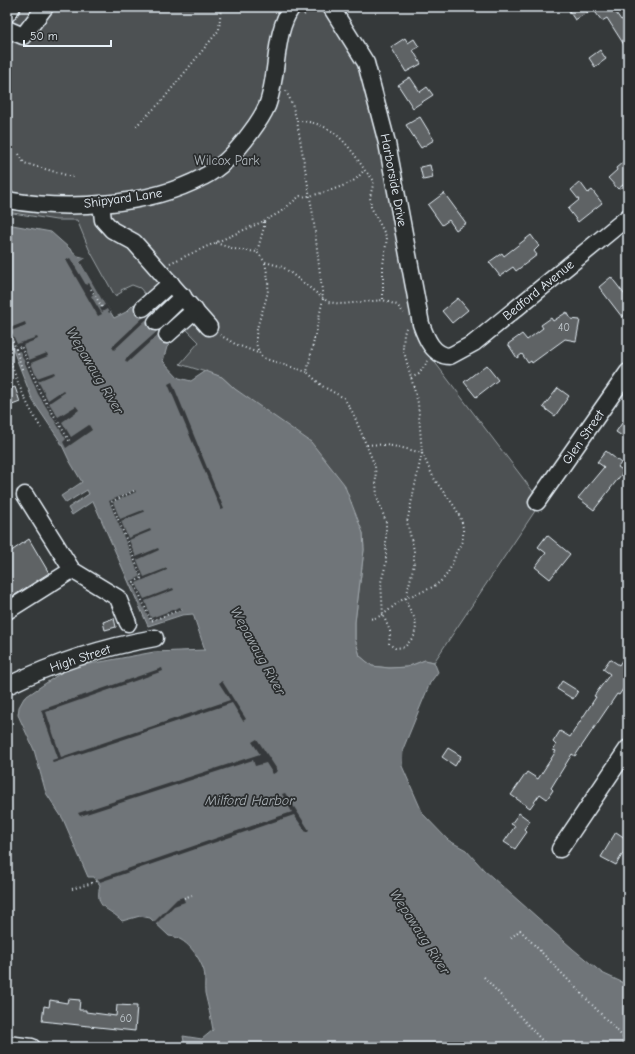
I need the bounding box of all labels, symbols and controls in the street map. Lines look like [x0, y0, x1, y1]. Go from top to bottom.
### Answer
scale bar [24, 22, 111, 48]
text: 50 m [30, 29, 58, 43]
street label: Harborside Drive [378, 132, 410, 228]
park label: Wilcox Park [194, 153, 260, 168]
street label: Shipyard Lane [83, 185, 164, 211]
street label: Bedford Avenue [499, 256, 577, 323]
house number: 40 [558, 321, 570, 334]
water label: Wepawaug River [62, 325, 128, 419]
street label: Glen Street [559, 406, 608, 467]
water label: Wepawaug River [227, 604, 290, 699]
street label: High Street [48, 641, 114, 675]
water label: Milford Harbor [204, 792, 296, 809]
water label: Wepawaug River [386, 886, 455, 979]
house number: 60 [120, 1012, 132, 1025]

